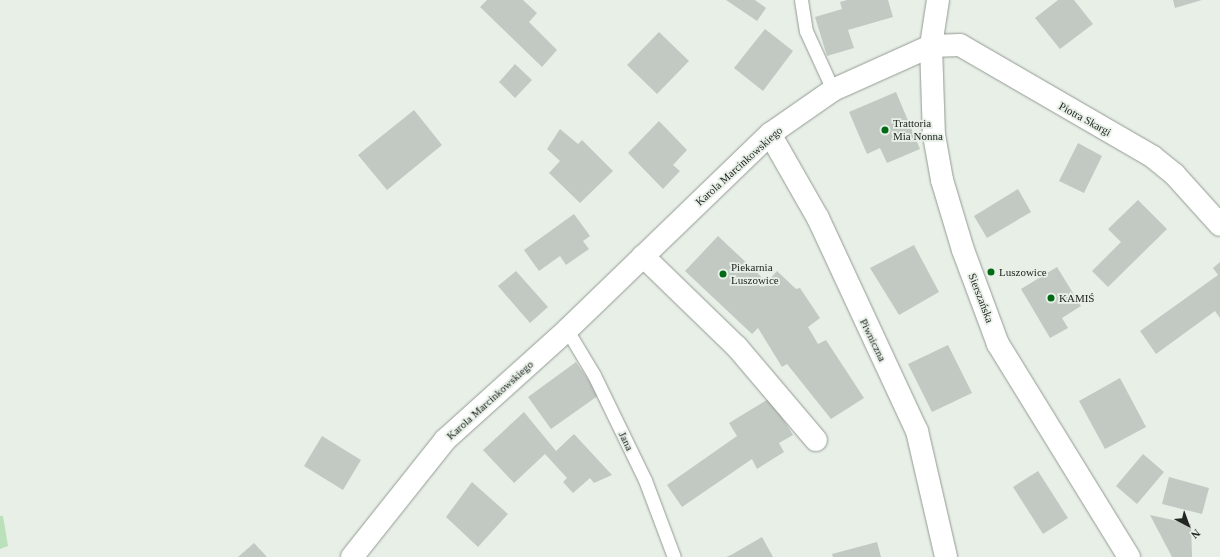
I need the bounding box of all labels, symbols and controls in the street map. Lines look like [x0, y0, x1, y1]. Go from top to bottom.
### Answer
street label: Piotra Skargi [1057, 99, 1113, 139]
place label: Trattoria Mia Nonna [893, 117, 943, 143]
street label: Karola Marcinkowskiego [693, 124, 785, 208]
marker: Trattoria Mia Nonna [880, 125, 890, 135]
place label: Piekarnia Luszowice [731, 261, 779, 287]
place label: Luszowice [999, 265, 1047, 279]
marker: Luszowice [986, 267, 996, 277]
marker: Piekarnia Luszowice [718, 269, 728, 279]
street label: Sierszańska [966, 271, 996, 325]
place label: KAMIŚ [1059, 291, 1094, 305]
marker: KAMIŚ [1046, 293, 1056, 303]
street label: Piwniczna [857, 317, 889, 363]
street label: Karola Marcinkowskiego [444, 358, 536, 442]
street label: Jana [616, 429, 636, 453]
north arrow [1168, 505, 1208, 545]
text: N [1189, 527, 1203, 541]

